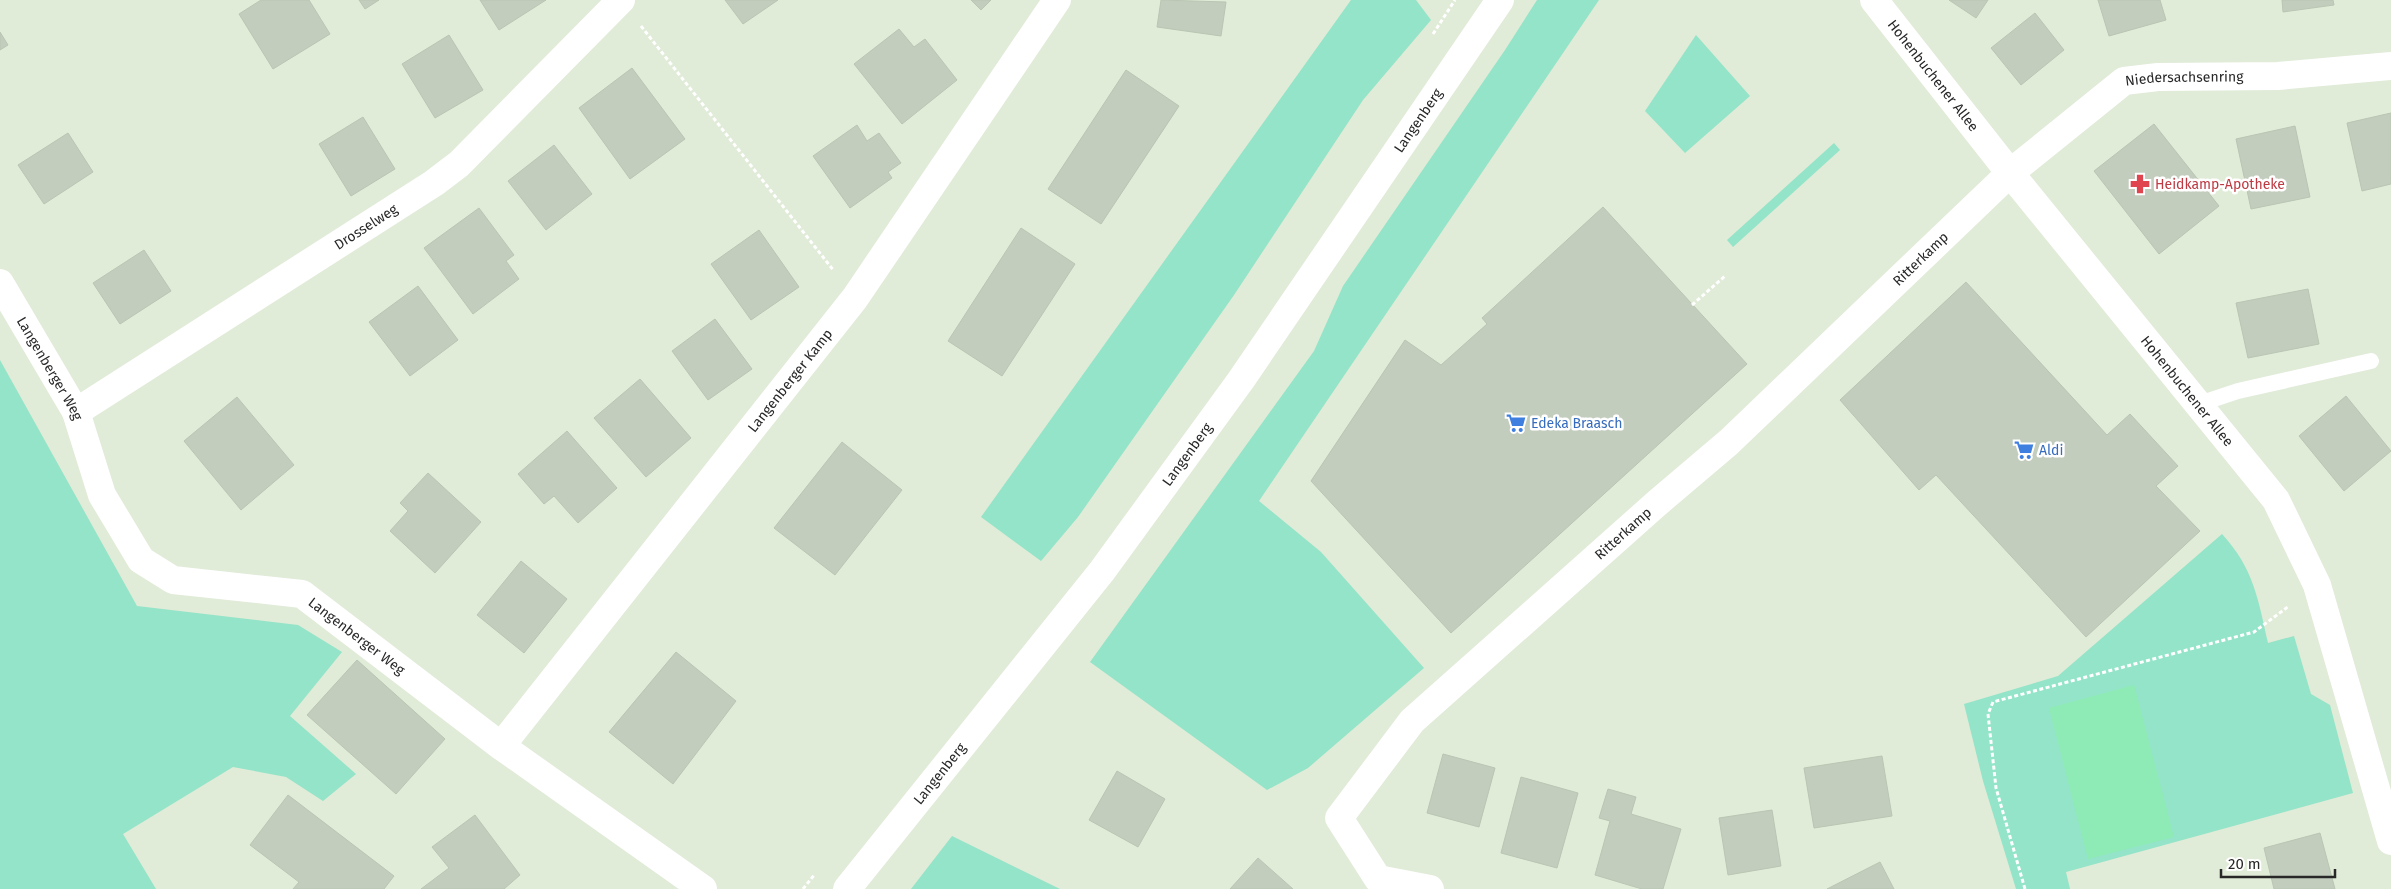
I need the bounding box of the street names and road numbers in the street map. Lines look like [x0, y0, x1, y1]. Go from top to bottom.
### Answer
street label: Hohenbuchener Allee [1884, 16, 1982, 135]
street label: Niedersachsenring [2124, 68, 2244, 89]
street label: Langenberg [1390, 84, 1446, 156]
street label: Drosselweg [331, 200, 401, 253]
street label: Ritterkamp [1889, 228, 1952, 289]
street label: Langenberger Weg [13, 314, 87, 423]
street label: Langenberger Kamp [744, 325, 836, 435]
street label: Hohenbuchener Allee [2137, 332, 2237, 450]
street label: Langenberg [1158, 419, 1216, 489]
street label: Ritterkamp [1591, 504, 1655, 563]
street label: Langenberger Weg [305, 594, 409, 679]
street label: Langenberg [910, 739, 970, 808]

